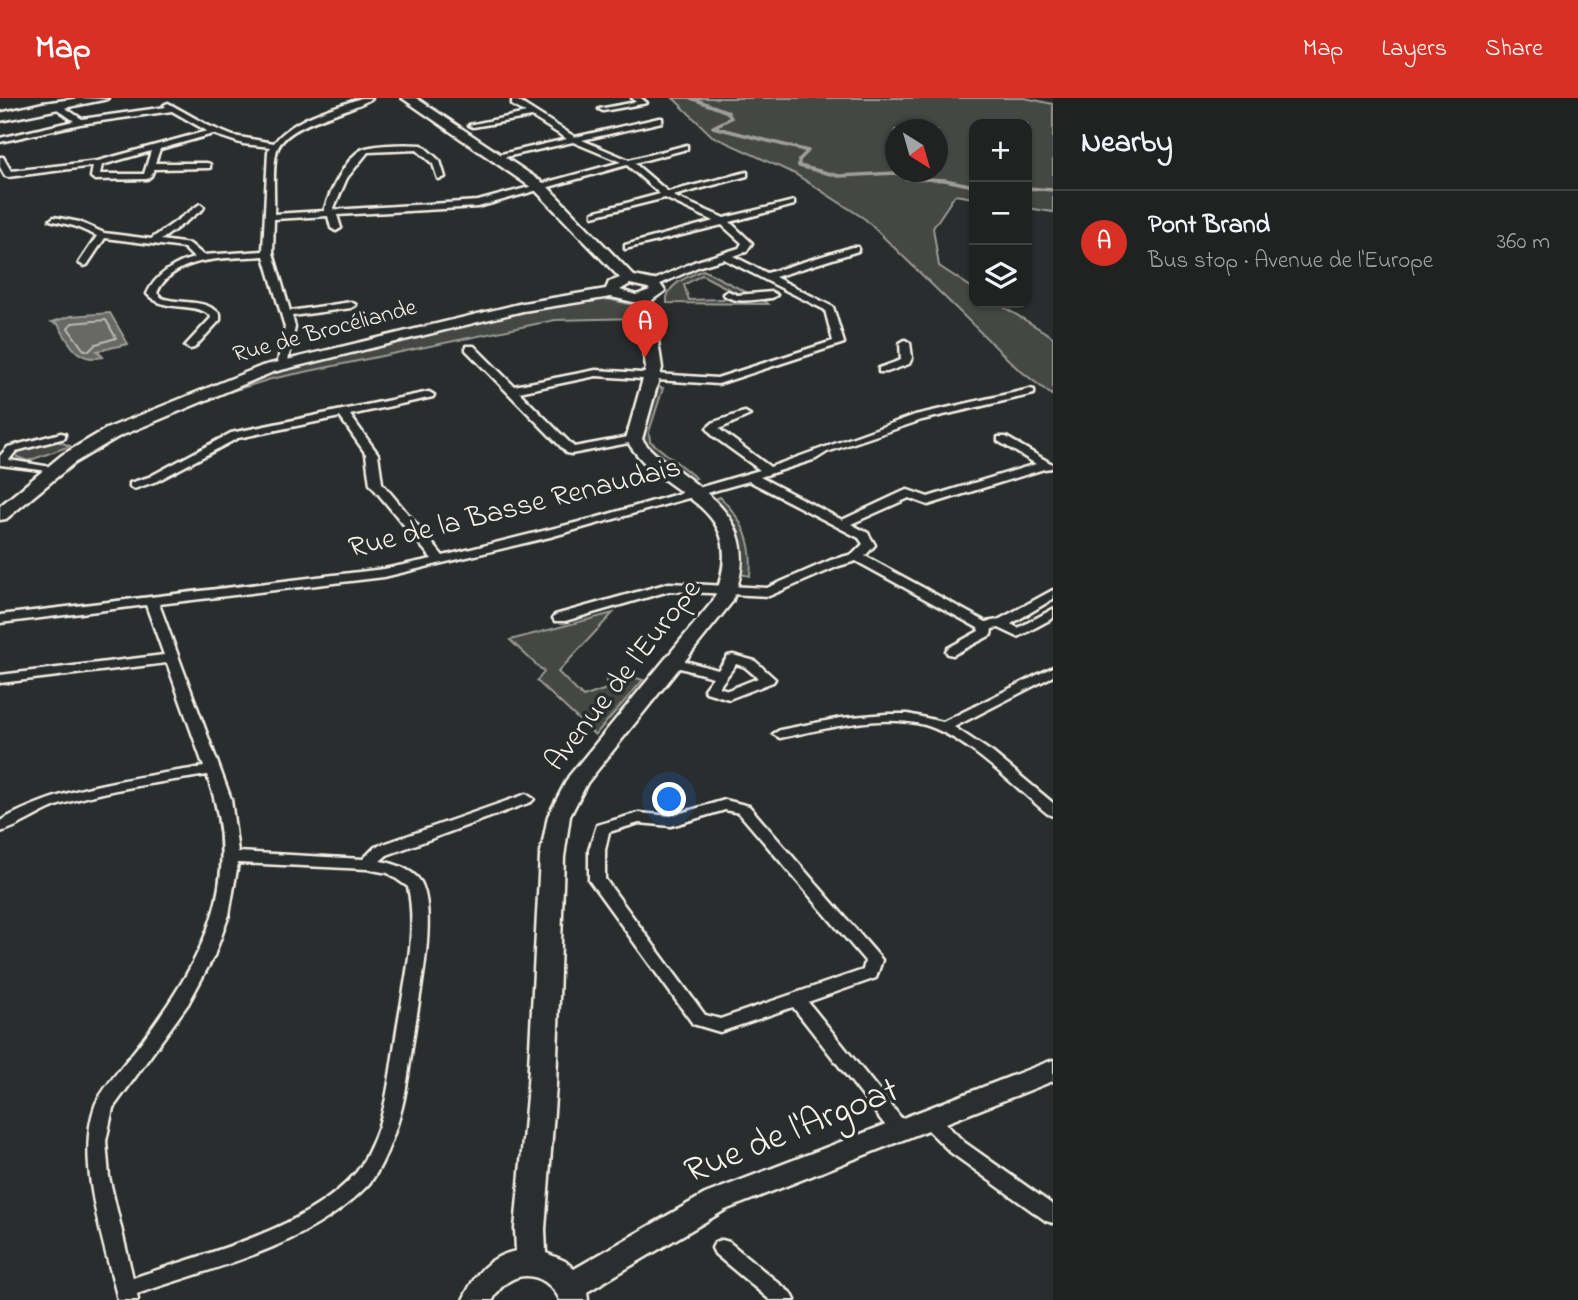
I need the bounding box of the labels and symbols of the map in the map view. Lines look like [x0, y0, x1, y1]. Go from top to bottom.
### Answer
north arrow [885, 119, 948, 182]
street label: Rue de Brocéliande [229, 291, 421, 373]
pin: A [622, 300, 668, 358]
street label: Rue de la Basse Renaudais [344, 446, 686, 572]
street label: Avenue de l'Europe [535, 570, 713, 781]
your location [652, 782, 686, 816]
street label: Rue de l'Argoat [677, 1065, 907, 1199]

